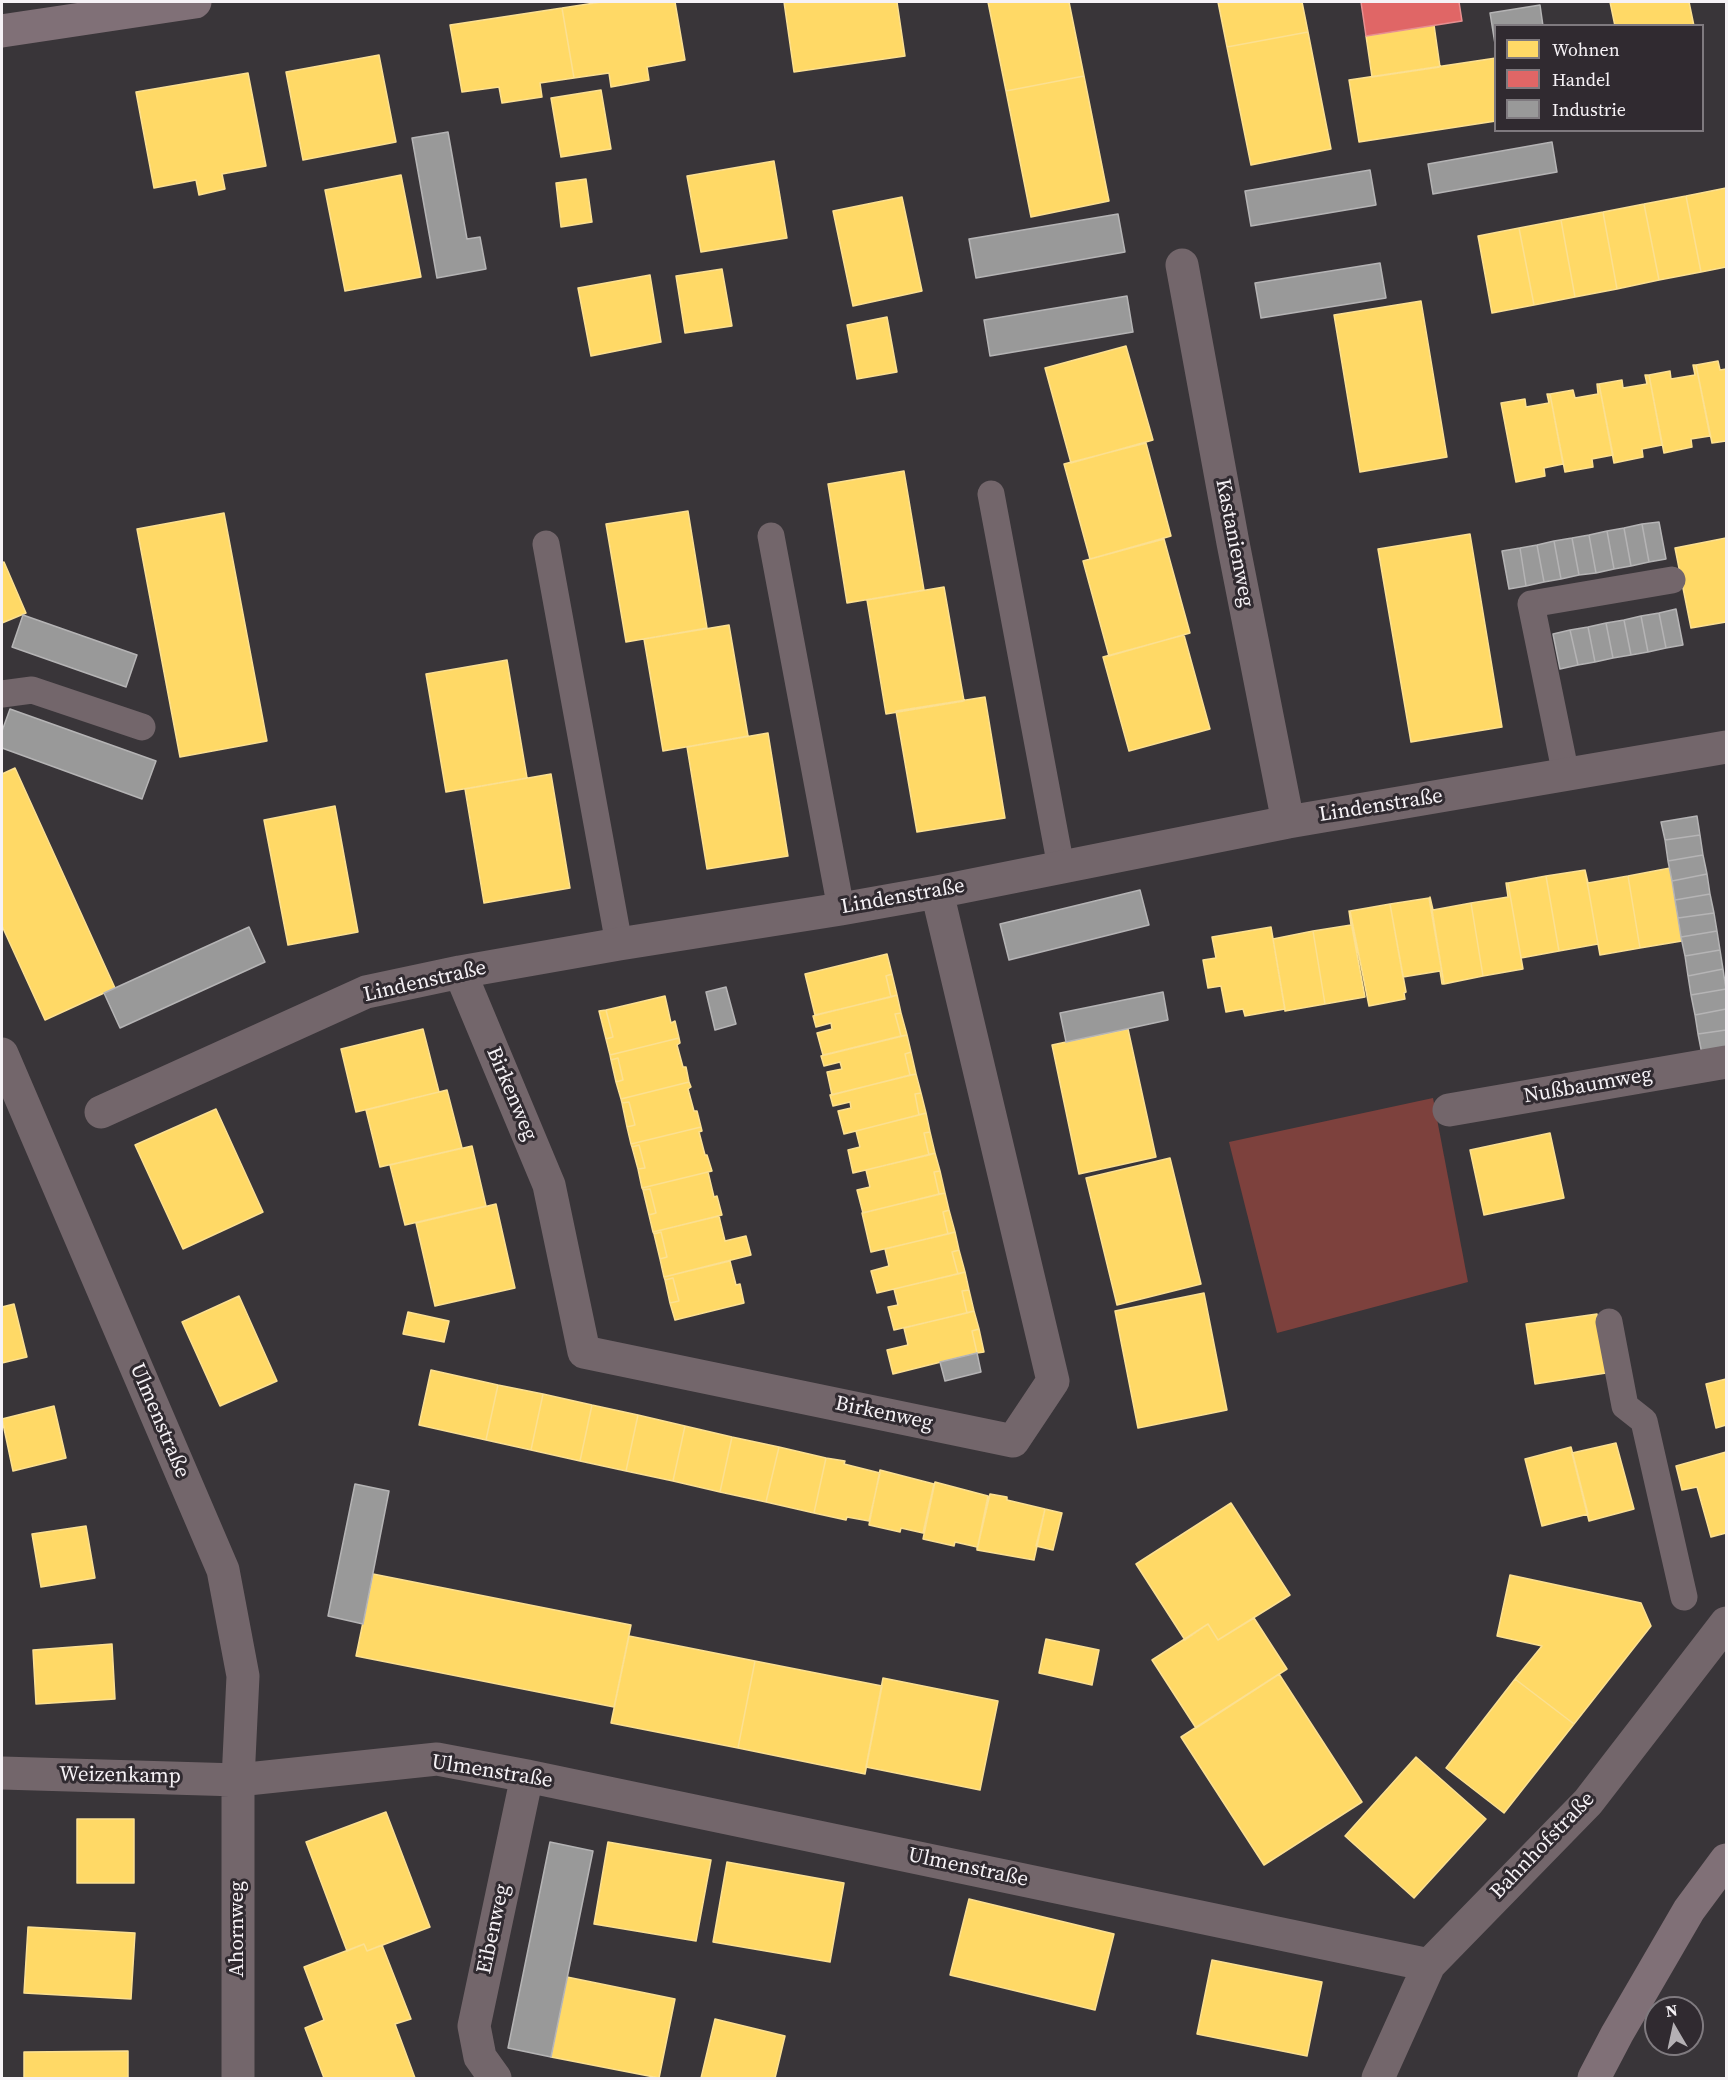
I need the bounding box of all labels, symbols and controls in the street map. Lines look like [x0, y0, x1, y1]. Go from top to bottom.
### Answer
legend [1494, 24, 1704, 132]
text: Wohnen [1552, 37, 1620, 62]
text: Handel [1552, 67, 1610, 92]
text: Industrie [1552, 97, 1626, 122]
street label: Kastanienweg [1209, 477, 1259, 609]
street label: Lindenstraße [1317, 784, 1445, 828]
street label: Lindenstraße [839, 874, 967, 920]
street label: Lindenstraße [361, 956, 489, 1008]
street label: Birkenweg [480, 1043, 542, 1145]
street label: Nußbaumweg [1522, 1062, 1654, 1110]
street label: Ulmenstraße [124, 1360, 194, 1482]
street label: Birkenweg [833, 1391, 935, 1437]
street label: Ulmenstraße [430, 1750, 554, 1794]
street label: Weizenkamp [59, 1762, 181, 1790]
street label: Bahnhofstraße [1486, 1787, 1600, 1905]
street label: Ulmenstraße [906, 1843, 1030, 1893]
street label: Ahornweg [225, 1881, 251, 1977]
street label: Eibenweg [472, 1882, 516, 1976]
north arrow [1644, 1996, 1704, 2056]
text: N [1664, 1998, 1679, 2022]

